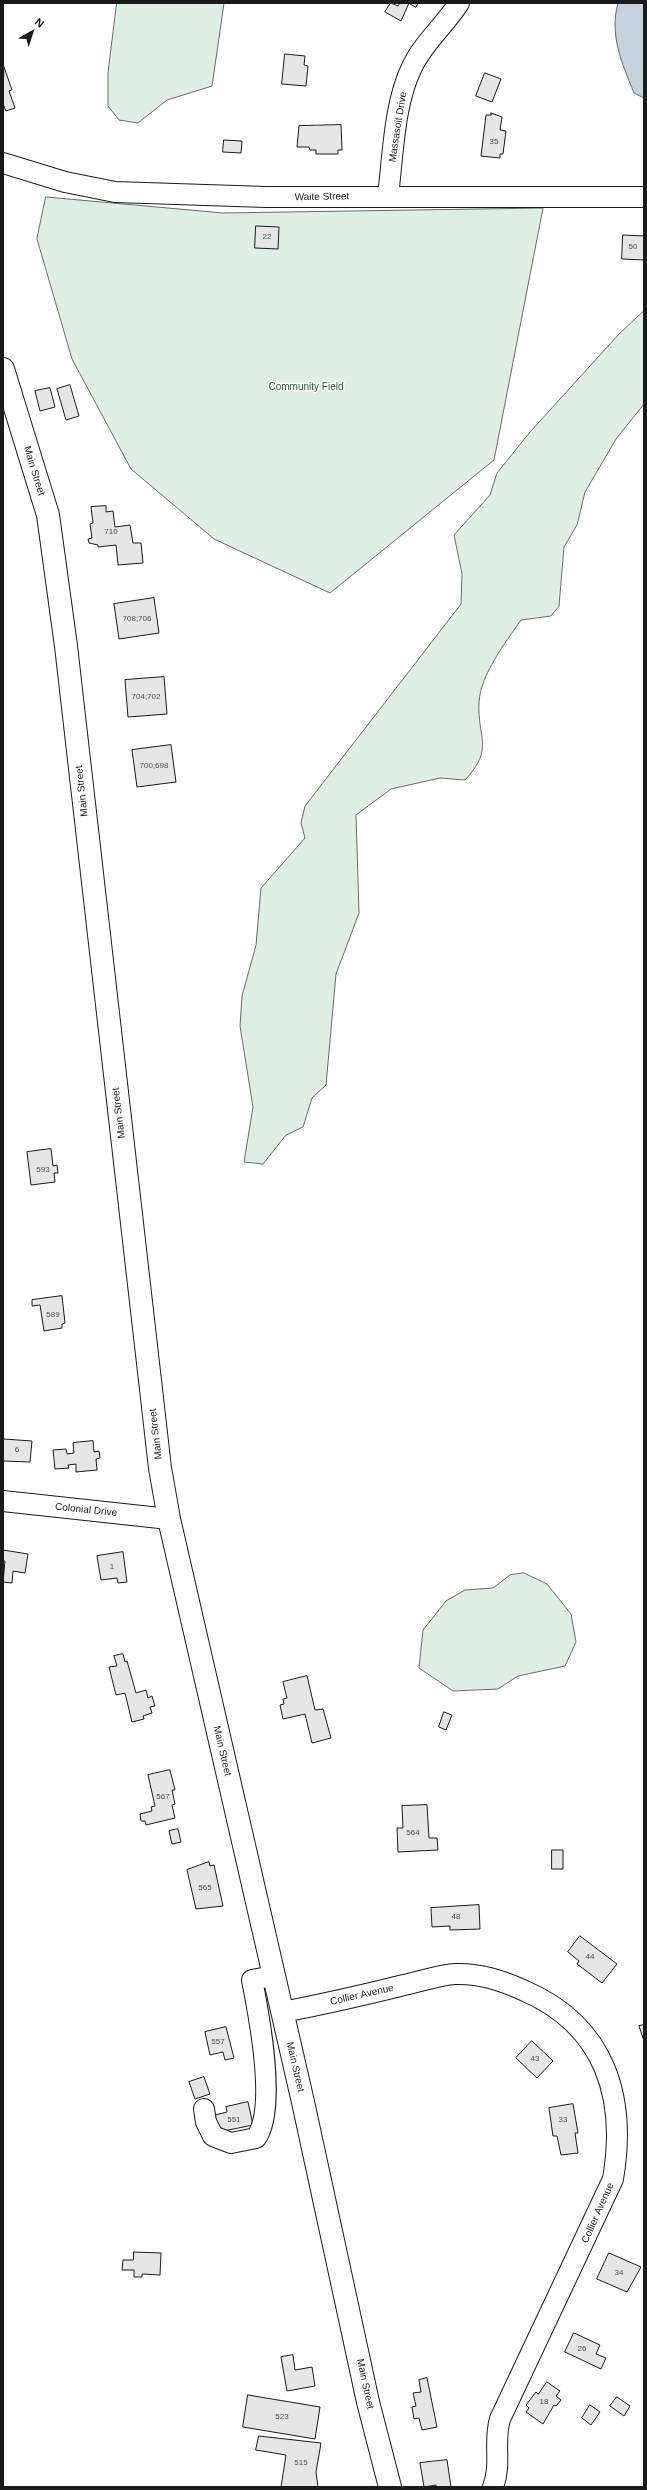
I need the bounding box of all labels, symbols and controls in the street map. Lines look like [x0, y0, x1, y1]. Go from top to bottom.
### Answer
north arrow [12, 12, 52, 52]
text: N [33, 16, 46, 30]
street label: Massasoit Drive [387, 91, 409, 163]
house number: 35 [490, 137, 498, 147]
street label: Waite Street [295, 191, 349, 203]
house number: 22 [263, 232, 271, 242]
house number: 50 [629, 242, 637, 252]
park label: Community Field [268, 381, 344, 393]
street label: Main Street [21, 445, 47, 497]
house number: 710 [104, 527, 118, 537]
house number: 708;706 [123, 614, 151, 624]
house number: 704;702 [132, 692, 160, 702]
house number: 700;698 [140, 761, 168, 771]
street label: Main Street [73, 765, 91, 817]
street label: Main Street [110, 1087, 128, 1139]
house number: 593 [36, 1165, 50, 1175]
house number: 589 [46, 1310, 60, 1320]
street label: Main Street [147, 1408, 165, 1460]
house number: 6 [15, 1445, 19, 1455]
street label: Colonial Drive [54, 1501, 118, 1519]
house number: 1 [110, 1562, 114, 1572]
street label: Main Street [210, 1725, 234, 1777]
house number: 567 [156, 1792, 170, 1802]
house number: 564 [406, 1828, 420, 1838]
house number: 565 [198, 1883, 212, 1893]
house number: 48 [452, 1912, 460, 1922]
house number: 44 [586, 1952, 594, 1962]
street label: Collier Avenue [329, 1982, 395, 2008]
house number: 557 [211, 2037, 225, 2047]
street label: Main Street [283, 2041, 307, 2093]
house number: 43 [531, 2054, 539, 2064]
house number: 551 [227, 2115, 241, 2125]
house number: 33 [559, 2115, 567, 2125]
street label: Collier Avenue [579, 2181, 617, 2245]
house number: 34 [615, 2268, 623, 2278]
house number: 26 [578, 2344, 586, 2354]
street label: Main Street [354, 2358, 376, 2410]
house number: 18 [540, 2397, 548, 2407]
house number: 523 [275, 2412, 289, 2422]
house number: 515 [294, 2458, 308, 2468]

